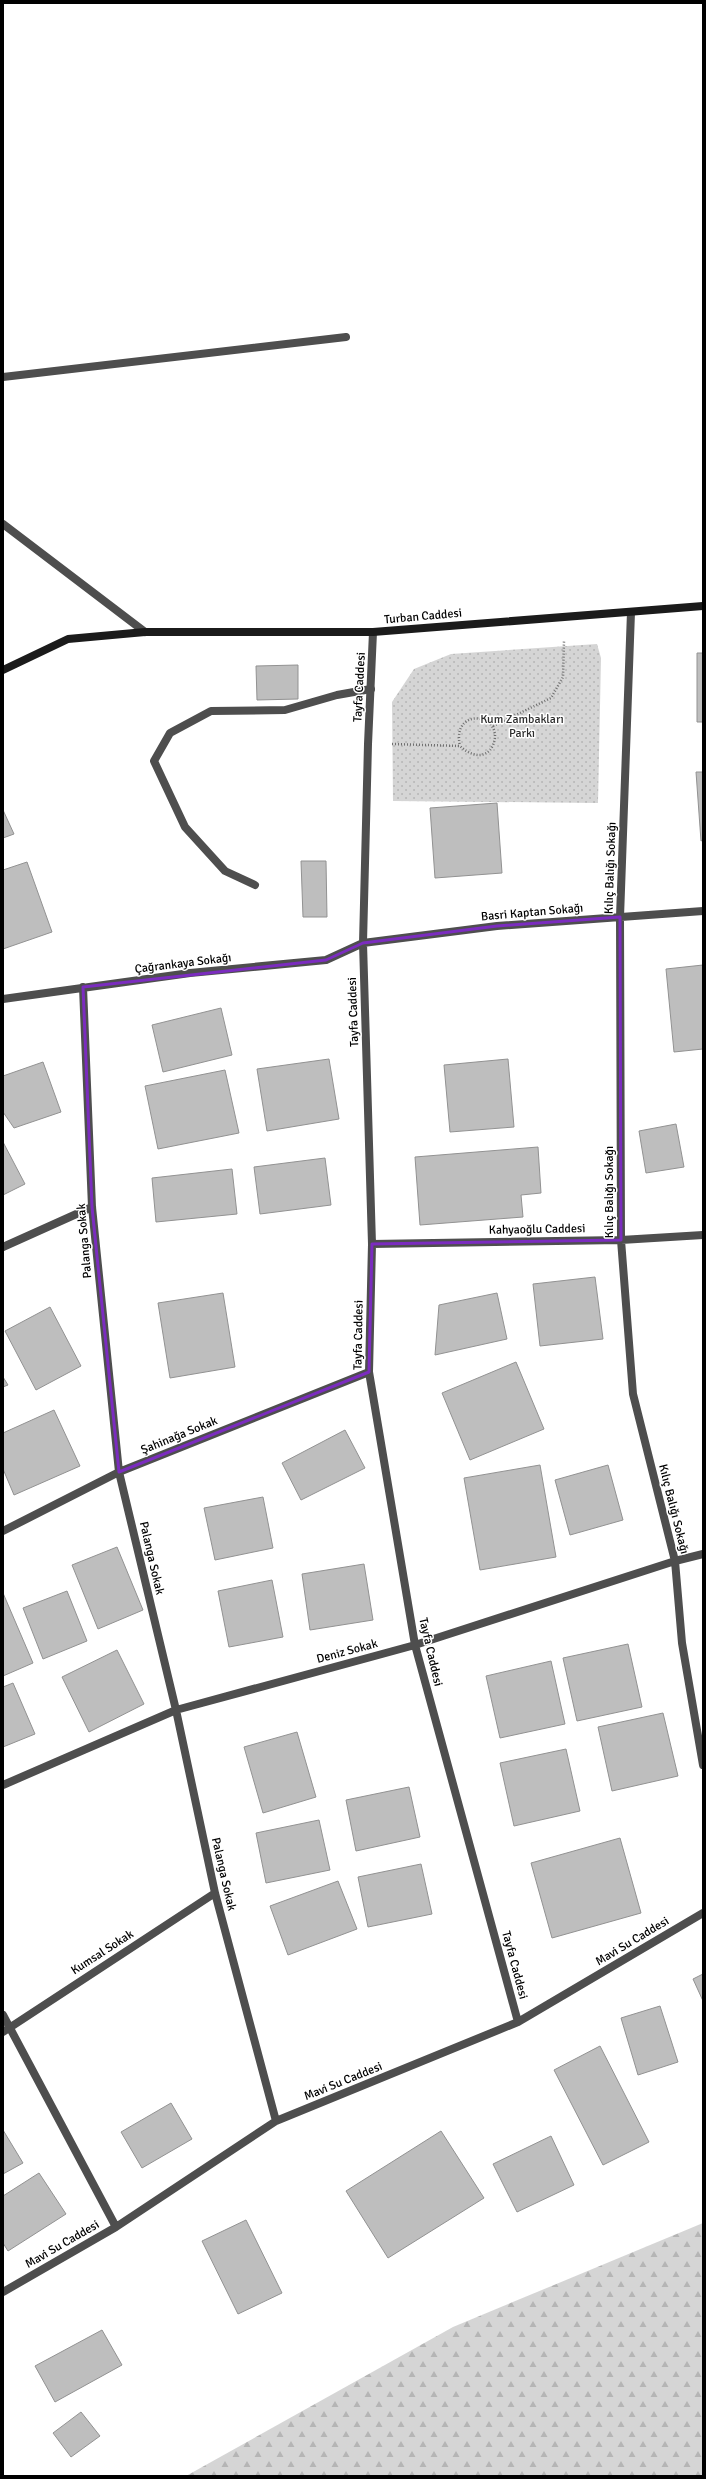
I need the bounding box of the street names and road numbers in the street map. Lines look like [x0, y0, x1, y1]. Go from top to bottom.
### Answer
street label: Turban Caddesi [384, 606, 463, 627]
street label: Tayfa Caddesi [350, 652, 369, 722]
street label: Kılıç Balığı Sokağı [601, 822, 620, 914]
street label: Basri Kaptan Sokağı [480, 901, 584, 924]
street label: Çağrankaya Sokağı [134, 950, 232, 977]
street label: Tayfa Caddesi [345, 977, 362, 1047]
street label: Kılıç Balığı Sokağı [602, 1146, 617, 1238]
street label: Palanga Sokak [74, 1203, 95, 1279]
street label: Kahyaoğlu Caddesi [489, 1221, 585, 1238]
street label: Tayfa Caddesi [350, 1300, 367, 1370]
street label: Şahinağa Sokak [139, 1413, 220, 1458]
street label: Kılıç Balığı Sokağı [655, 1463, 692, 1556]
street label: Palanga Sokak [136, 1520, 167, 1596]
street label: Tayfa Caddesi [415, 1616, 446, 1688]
street label: Deniz Sokak [315, 1636, 379, 1667]
street label: Palanga Sokak [208, 1836, 239, 1912]
street label: Mavi Su Caddesi [593, 1914, 672, 1969]
street label: Kumsal Sokak [68, 1927, 136, 1978]
street label: Tayfa Caddesi [498, 1929, 531, 2001]
street label: Mavi Su Caddesi [302, 2059, 385, 2104]
street label: Mavi Su Caddesi [23, 2217, 102, 2272]

